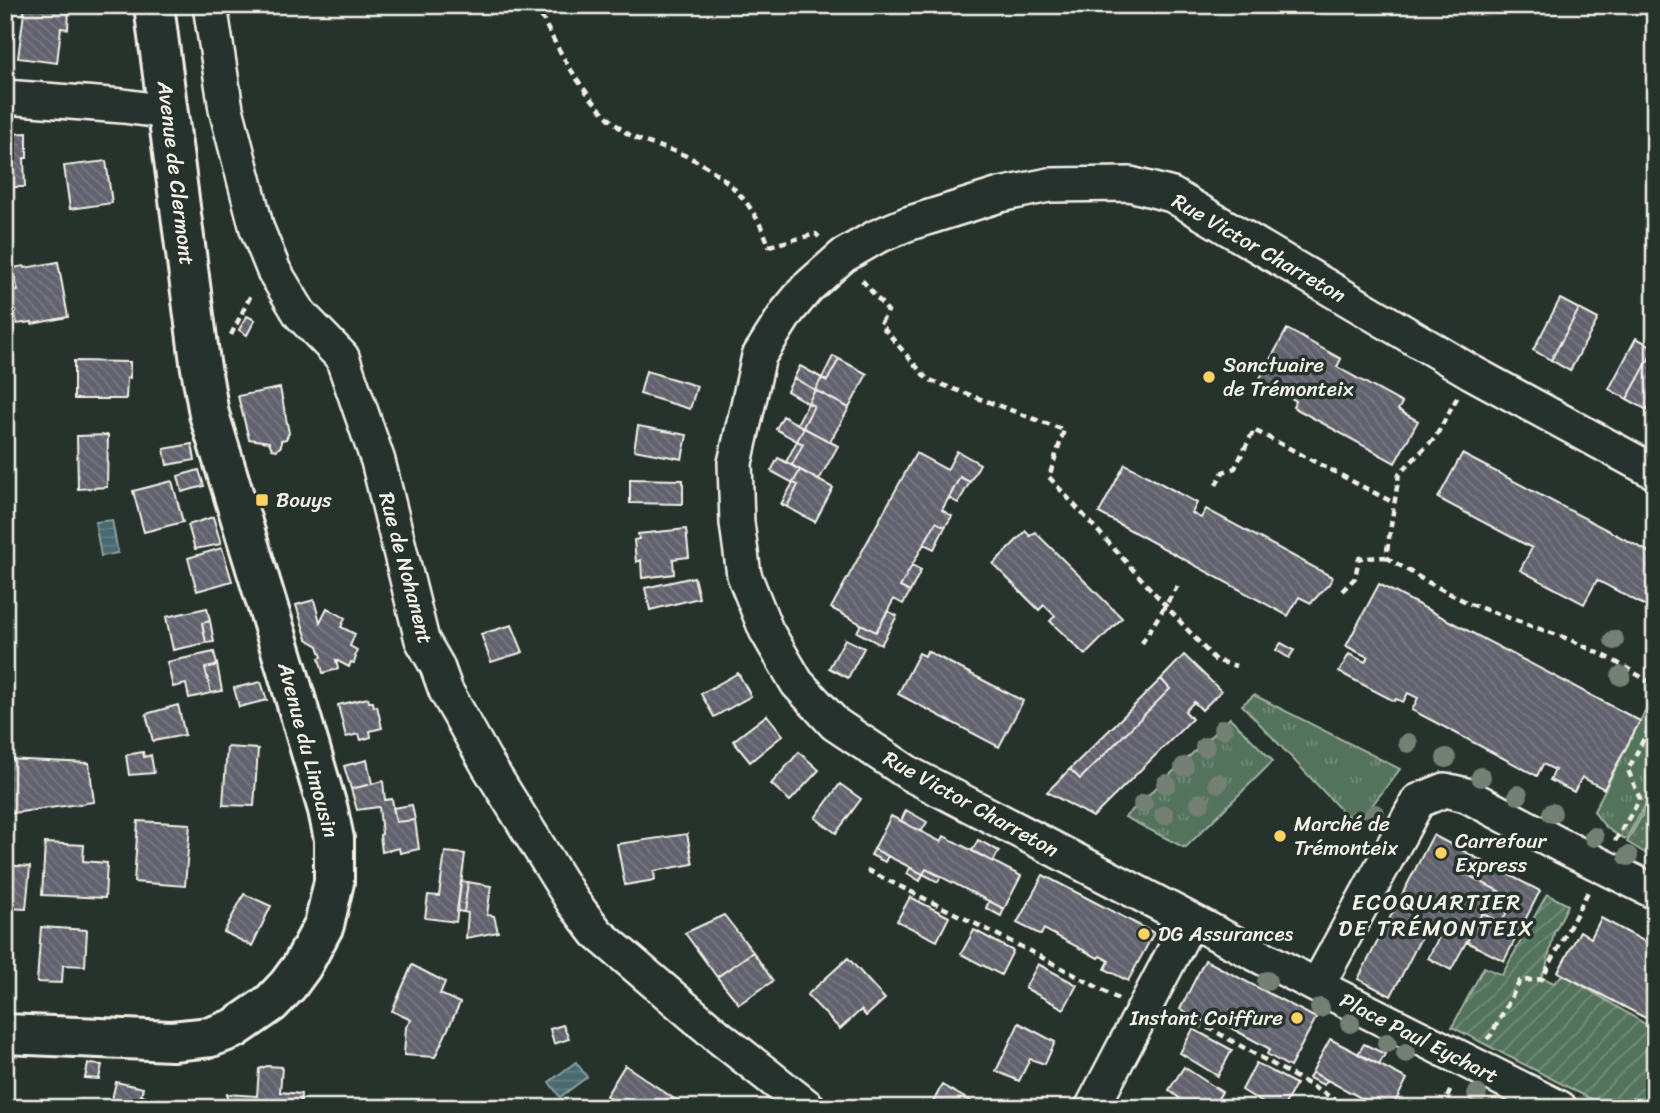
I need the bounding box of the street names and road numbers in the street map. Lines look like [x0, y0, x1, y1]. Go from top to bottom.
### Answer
street label: Avenue de Clermont [146, 78, 206, 267]
street label: Rue Victor Charreton [1165, 183, 1353, 313]
street label: Rue de Nohanent [367, 488, 445, 648]
street label: Avenue du Limousin [266, 657, 350, 842]
street label: Rue Victor Charreton [876, 740, 1066, 868]
street label: Place Paul Eychart [1333, 982, 1505, 1094]

